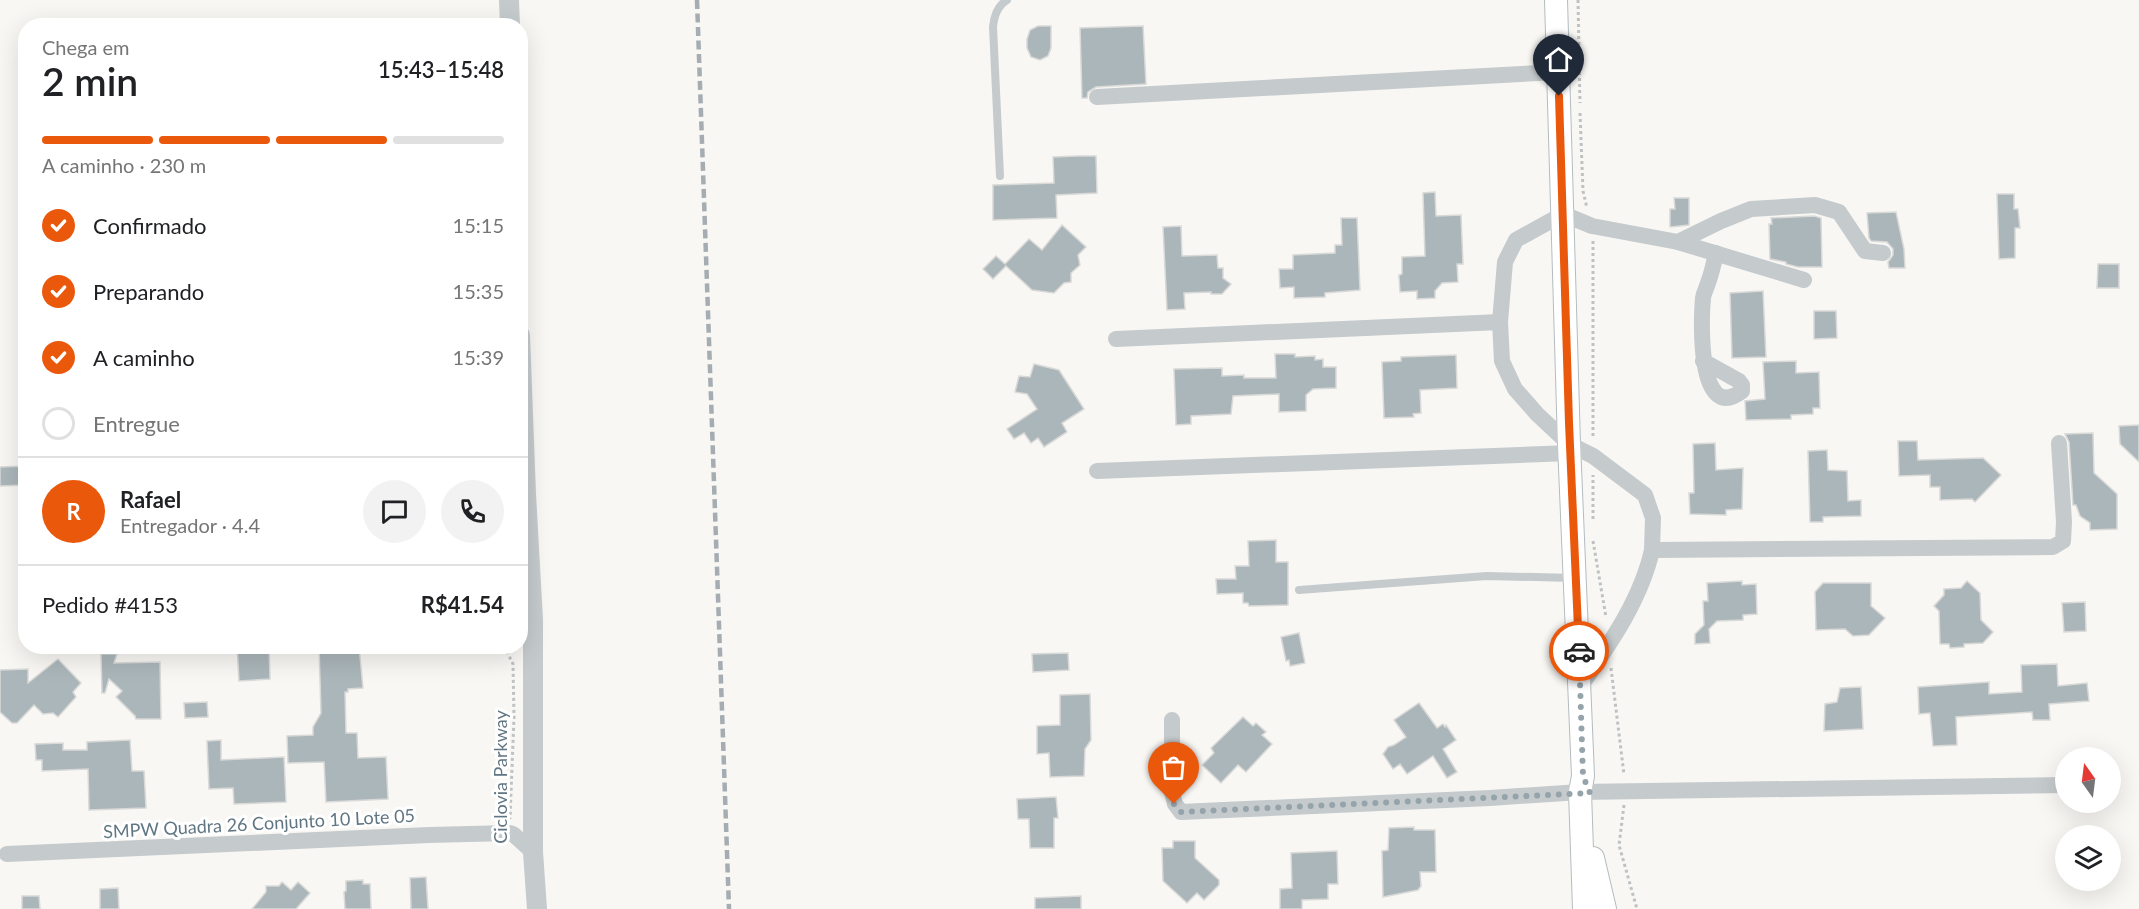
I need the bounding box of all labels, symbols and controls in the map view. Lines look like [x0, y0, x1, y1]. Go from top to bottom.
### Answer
pin [1533, 34, 1584, 96]
text: Chega em [42, 35, 130, 59]
icon: home [1542, 43, 1575, 76]
text: 15:43–15:48 [378, 56, 504, 83]
text: 2 min [42, 58, 138, 104]
text: A caminho · 230 m [42, 153, 206, 177]
icon: check [42, 209, 75, 242]
text: Confirmado [93, 212, 206, 239]
text: 15:15 [453, 213, 504, 237]
icon: check [42, 275, 75, 308]
text: Preparando [93, 278, 204, 305]
text: 15:35 [453, 279, 504, 303]
icon: check [42, 341, 75, 374]
text: A caminho [93, 344, 195, 371]
text: 15:39 [453, 345, 504, 369]
text: Entregue [93, 410, 180, 437]
button: chat [363, 480, 426, 543]
button: phone [441, 480, 504, 543]
text: Rafael [120, 486, 181, 513]
text: R [66, 498, 81, 525]
text: Entregador · 4.4 [120, 513, 260, 537]
text: Pedido #4153 [42, 591, 178, 618]
text: R$41.54 [421, 591, 504, 618]
courier [1549, 621, 1609, 681]
icon: car [1563, 635, 1596, 668]
street label: Ciclovia Parkway [489, 710, 511, 844]
pin [1148, 742, 1199, 804]
north arrow [2055, 747, 2121, 813]
map controls [2055, 747, 2121, 891]
icon: bag [1157, 751, 1190, 784]
street label: SMPW Quadra 26 Conjunto 10 Lote 05 [103, 804, 415, 842]
button: layers [2055, 825, 2121, 891]

